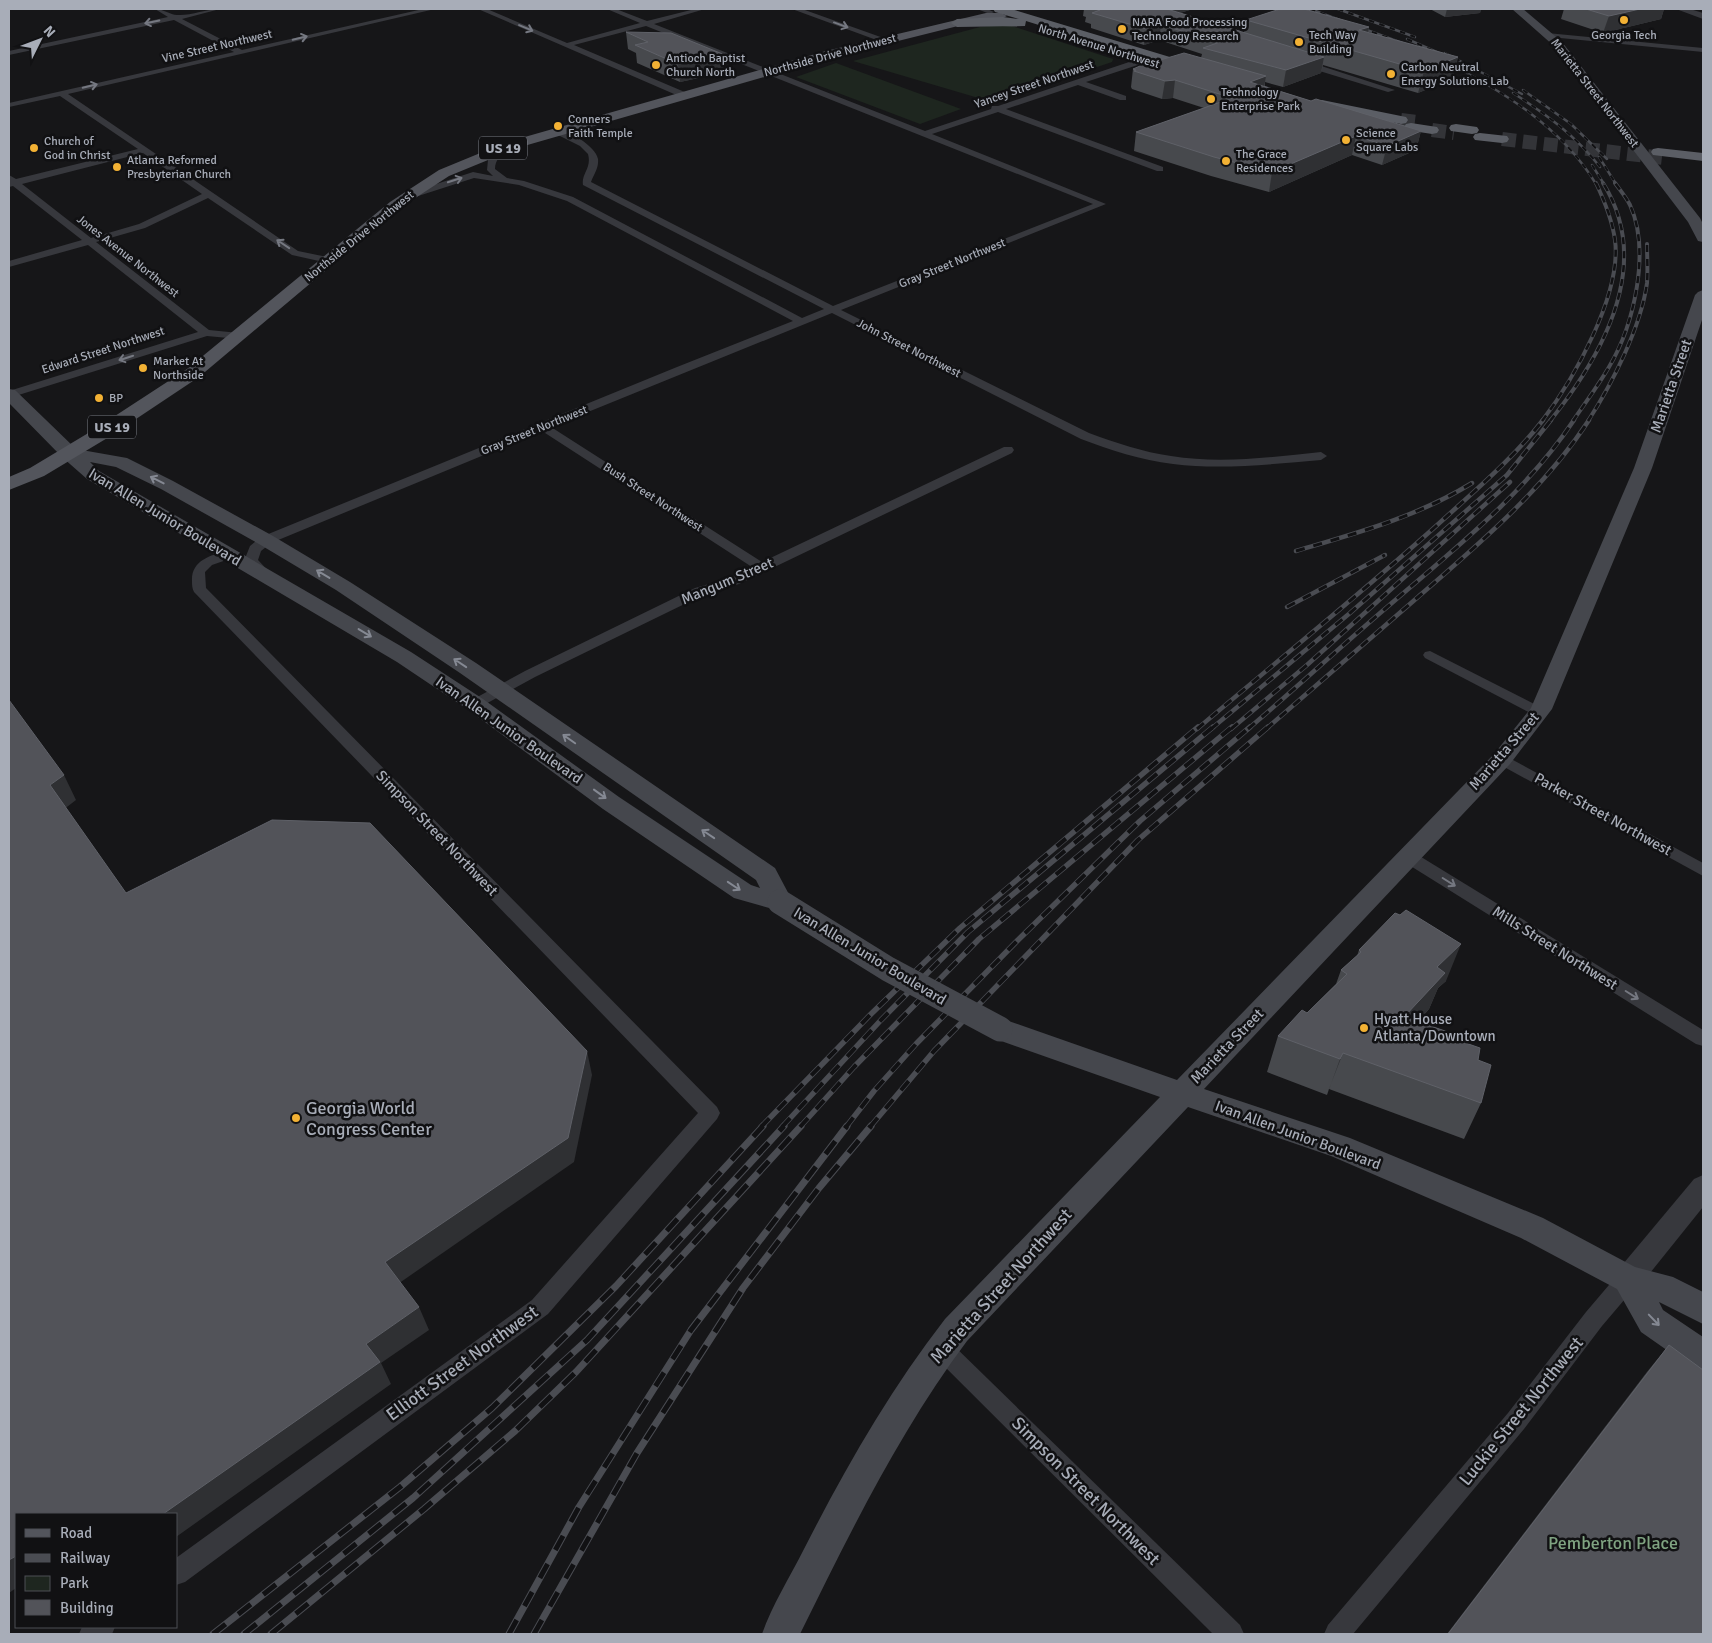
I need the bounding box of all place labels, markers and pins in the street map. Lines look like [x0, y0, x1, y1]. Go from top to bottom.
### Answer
marker: Georgia Tech [1618, 14, 1630, 26]
place label: NARA Food Processing Technology Research [1132, 15, 1247, 44]
marker: NARA Food Processing Technology Research [1116, 23, 1128, 35]
place label: Tech Way Building [1309, 28, 1356, 57]
place label: Georgia Tech [1591, 28, 1657, 43]
marker: Tech Way Building [1293, 36, 1305, 48]
place label: Antioch Baptist Church North [666, 51, 745, 80]
marker: Antioch Baptist Church North [650, 59, 662, 71]
place label: Carbon Neutral Energy Solutions Lab [1401, 60, 1509, 89]
marker: Carbon Neutral Energy Solutions Lab [1385, 68, 1397, 80]
place label: Technology Enterprise Park [1221, 85, 1300, 114]
marker: Technology Enterprise Park [1205, 93, 1217, 105]
place label: Conners Faith Temple [568, 112, 633, 141]
marker: Conners Faith Temple [552, 120, 564, 132]
place label: Science Square Labs [1356, 126, 1418, 155]
place label: Church of God in Christ [44, 134, 111, 163]
marker: Science Square Labs [1340, 134, 1352, 146]
marker: Church of God in Christ [28, 142, 40, 154]
place label: The Grace Residences [1236, 147, 1293, 176]
place label: Atlanta Reformed Presbyterian Church [127, 153, 231, 182]
marker: The Grace Residences [1220, 155, 1232, 167]
marker: Atlanta Reformed Presbyterian Church [111, 161, 123, 173]
place label: Market At Northside [153, 354, 204, 383]
marker: Market At Northside [137, 362, 149, 374]
place label: BP [109, 391, 123, 406]
marker: BP [93, 392, 105, 404]
place label: Hyatt House Atlanta/Downtown [1374, 1010, 1496, 1045]
marker: Hyatt House Atlanta/Downtown [1358, 1022, 1370, 1034]
place label: Georgia World Congress Center [306, 1097, 432, 1140]
marker: Georgia World Congress Center [290, 1112, 302, 1124]

